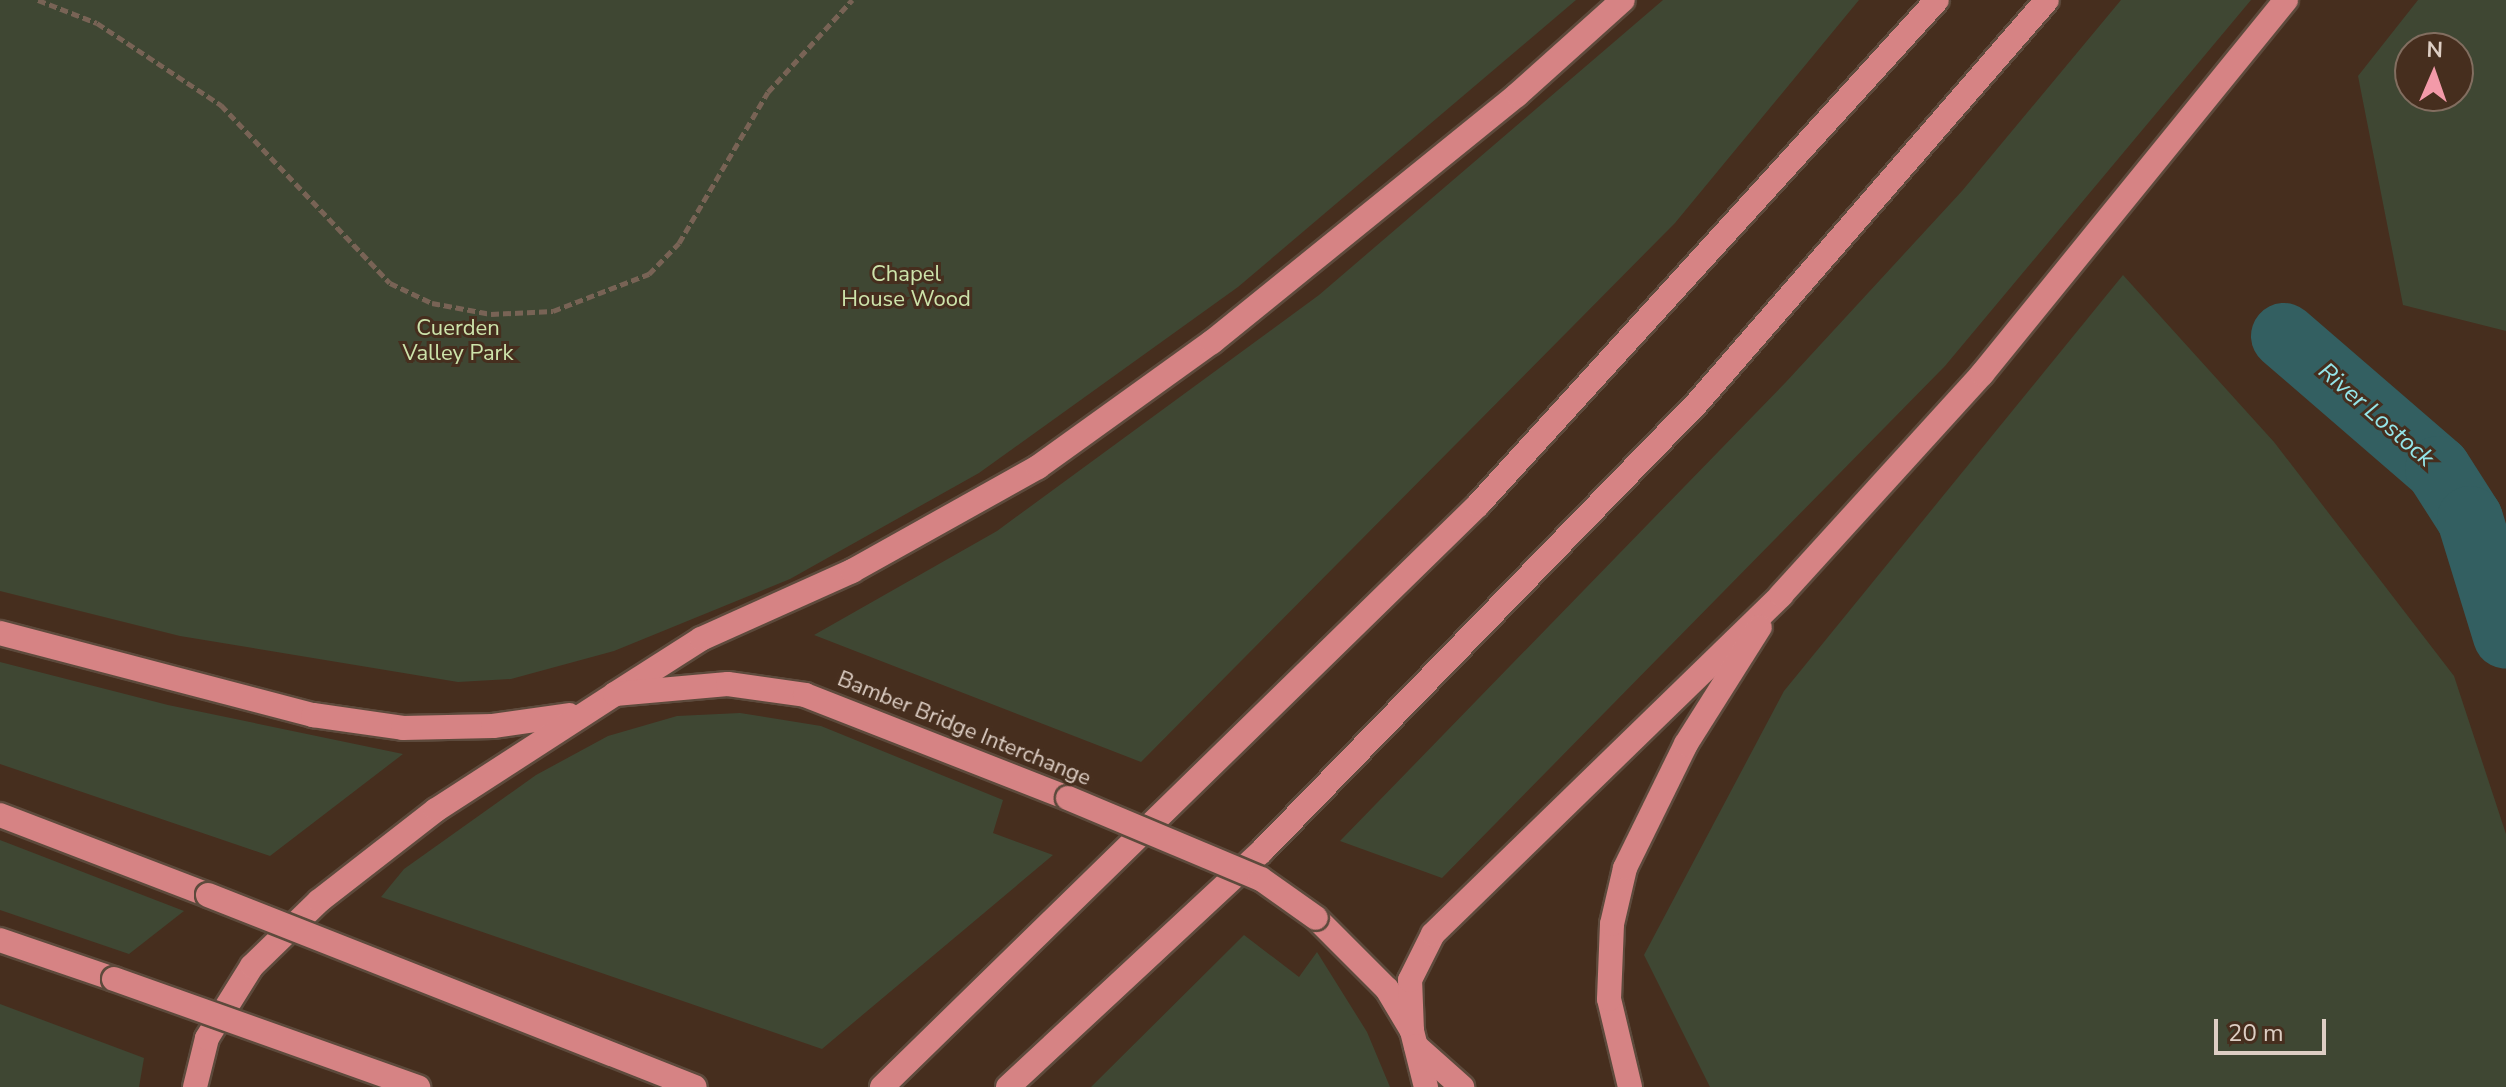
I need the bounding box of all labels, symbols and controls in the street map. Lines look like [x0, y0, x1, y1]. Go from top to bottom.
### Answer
north arrow [2394, 32, 2474, 112]
text: N [2426, 35, 2444, 65]
park label: Chapel House Wood [841, 261, 971, 312]
park label: Cuerden Valley Park [403, 315, 513, 366]
water label: River Lostock [2312, 357, 2440, 473]
street label: Bamber Bridge Interchange [833, 666, 1095, 792]
scale bar [2218, 1003, 2330, 1053]
text: 20 m [2228, 1017, 2284, 1049]

